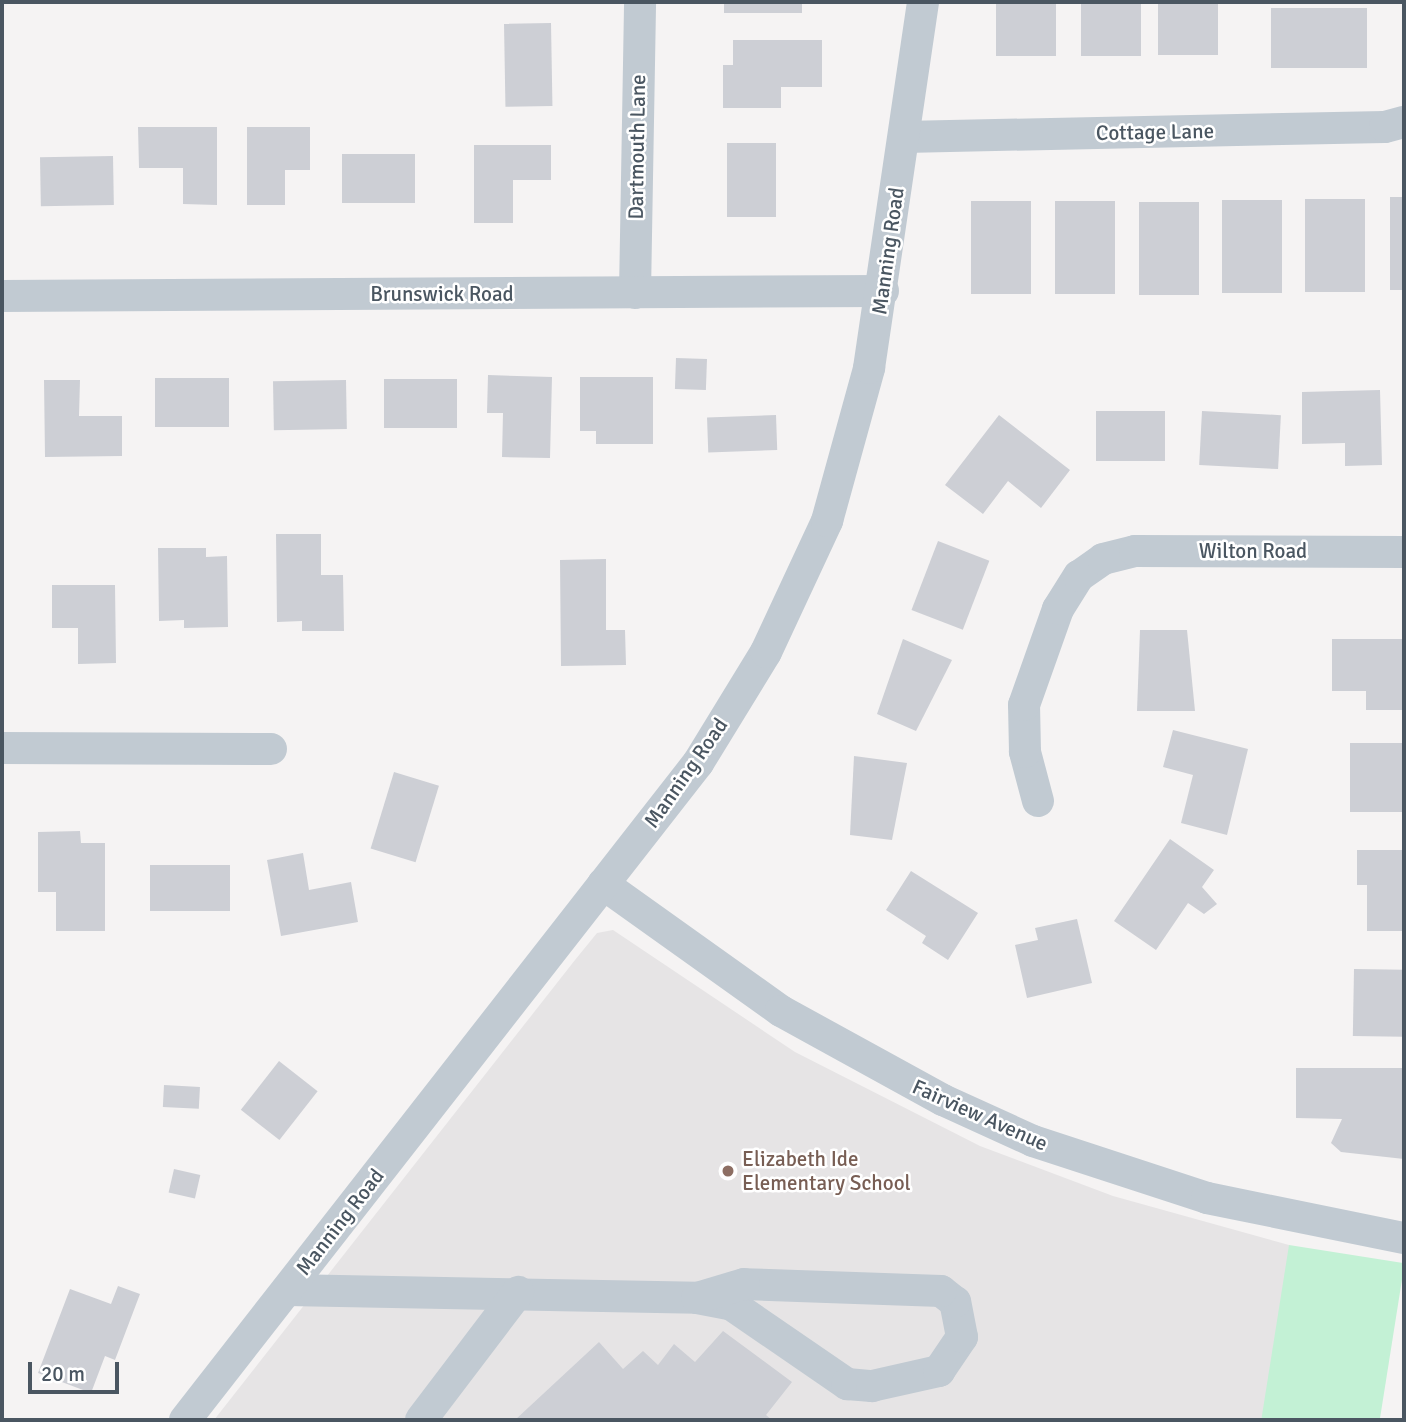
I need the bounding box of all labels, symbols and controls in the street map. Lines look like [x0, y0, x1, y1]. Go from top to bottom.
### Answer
street label: Dartmouth Lane [623, 74, 651, 220]
street label: Cottage Lane [1096, 118, 1214, 146]
street label: Manning Road [867, 186, 909, 316]
street label: Brunswick Road [370, 281, 514, 307]
street label: Wilton Road [1199, 538, 1307, 564]
street label: Manning Road [639, 713, 733, 833]
street label: Fairview Avenue [908, 1074, 1052, 1156]
place label: Elizabeth Ide Elementary School [742, 1146, 911, 1196]
marker: Elizabeth Ide Elementary School [720, 1163, 736, 1179]
street label: Manning Road [291, 1164, 389, 1280]
scale bar [32, 1348, 122, 1392]
text: 20 m [41, 1361, 85, 1387]

